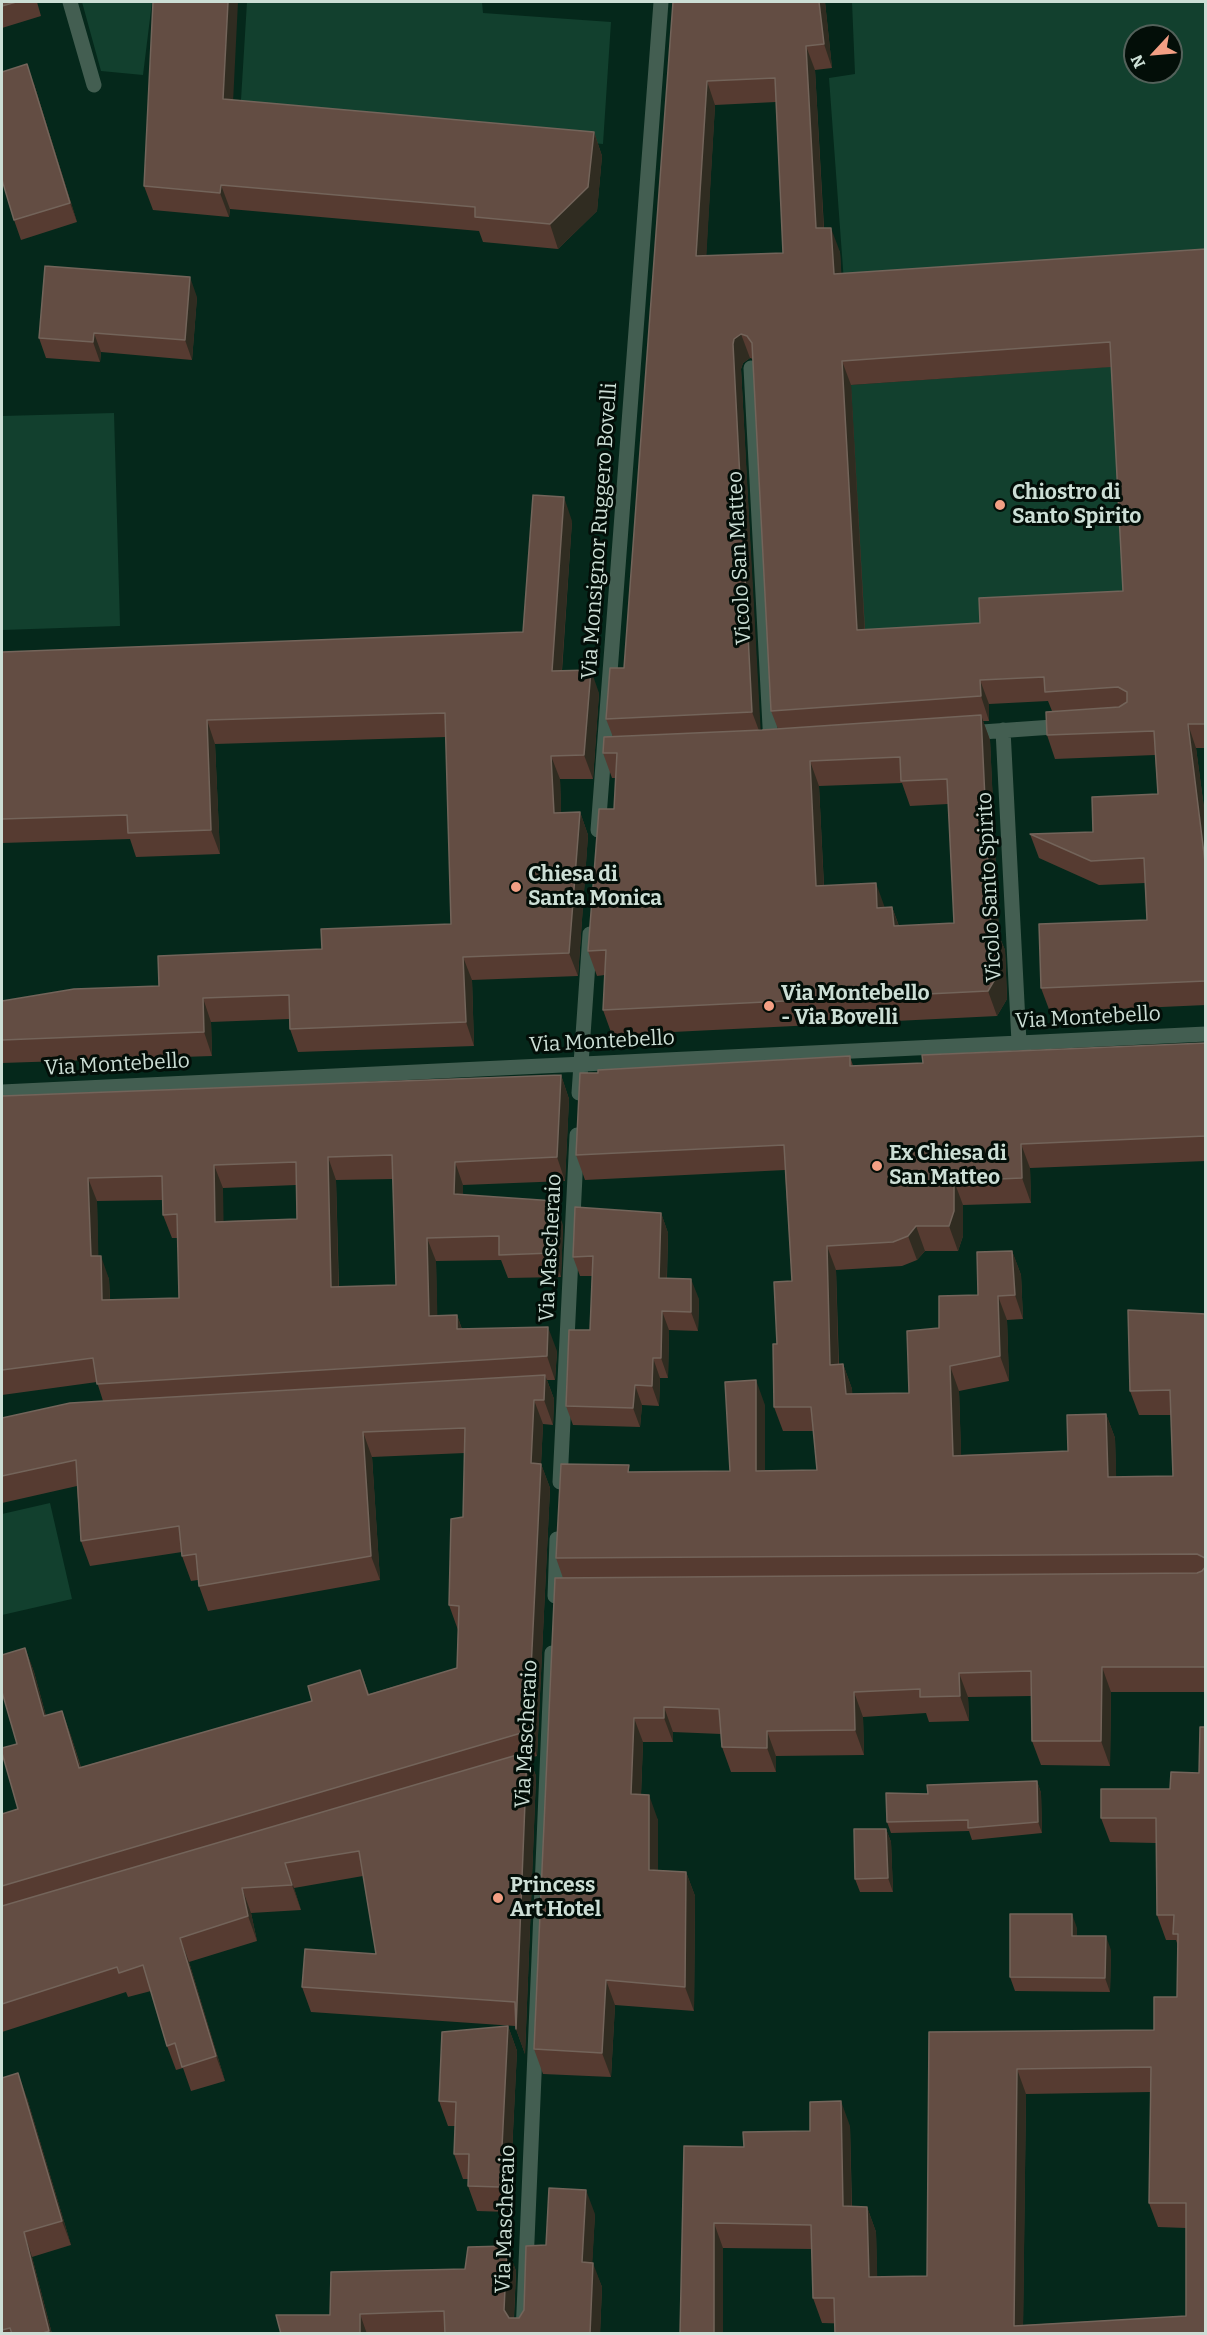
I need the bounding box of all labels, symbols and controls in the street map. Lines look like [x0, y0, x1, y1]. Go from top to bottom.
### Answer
north arrow [1123, 24, 1183, 84]
text: N [1127, 52, 1149, 71]
street label: Via Monsignor Ruggero Bovelli [577, 382, 623, 680]
street label: Vicolo San Matteo [723, 470, 757, 646]
place label: Chiostro di Santo Spirito [1012, 480, 1141, 530]
marker: Chiostro di Santo Spirito [993, 498, 1007, 512]
street label: Vicolo Santo Spirito [972, 791, 1008, 983]
place label: Chiesa di Santa Monica [528, 862, 662, 912]
marker: Chiesa di Santa Monica [509, 880, 523, 894]
place label: Via Montebello - Via Bovelli [781, 981, 930, 1031]
marker: Via Montebello - Via Bovelli [762, 999, 776, 1013]
street label: Via Montebello [1015, 1002, 1161, 1034]
street label: Via Montebello [529, 1026, 675, 1058]
street label: Via Montebello [44, 1049, 190, 1081]
place label: Ex Chiesa di San Matteo [889, 1141, 1007, 1191]
marker: Ex Chiesa di San Matteo [870, 1159, 884, 1173]
street label: Via Mascheraio [535, 1173, 567, 1323]
street label: Via Mascheraio [511, 1659, 543, 1809]
place label: Princess Art Hotel [510, 1873, 601, 1923]
marker: Princess Art Hotel [491, 1891, 505, 1905]
street label: Via Mascheraio [491, 2144, 521, 2294]

